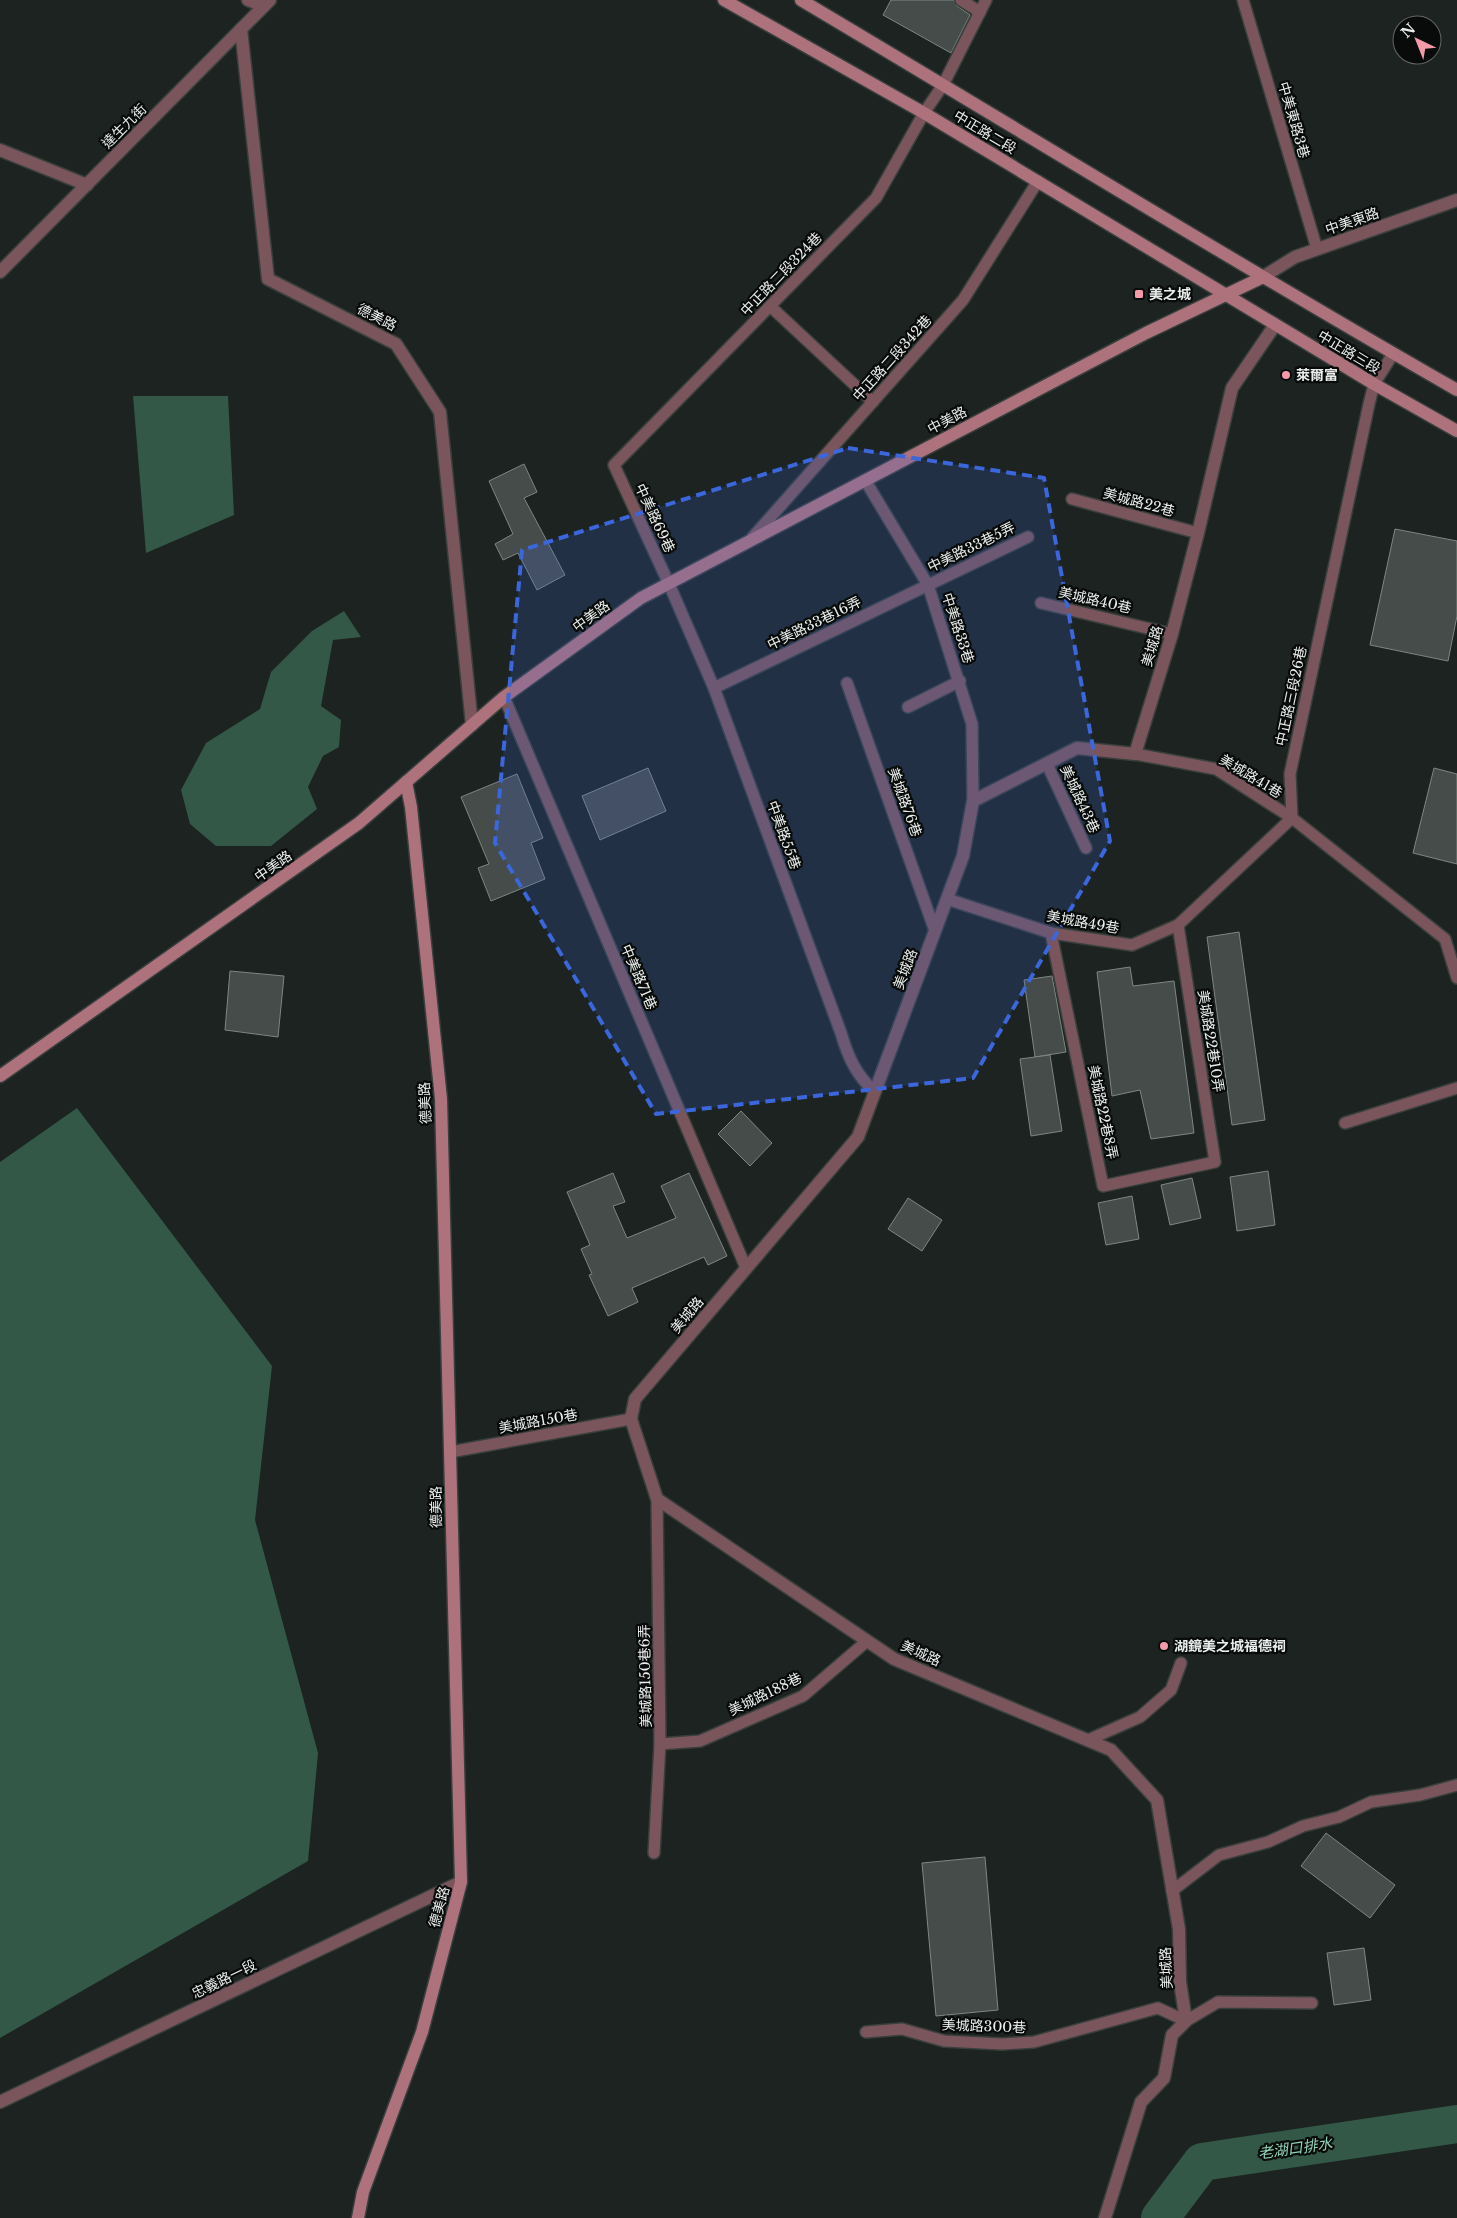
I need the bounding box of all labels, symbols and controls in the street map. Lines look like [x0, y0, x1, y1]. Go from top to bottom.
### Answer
north arrow [1392, 15, 1442, 65]
text: N [1397, 19, 1419, 42]
street label: 中美東路3巷 [1275, 80, 1313, 160]
street label: 達生九街 [98, 100, 150, 152]
street label: 中正路二段 [950, 106, 1020, 158]
street label: 中美東路 [1323, 203, 1381, 239]
street label: 中正路二段324巷 [737, 228, 825, 320]
place label: 美之城 [1149, 285, 1191, 303]
marker: 美之城 [1133, 288, 1145, 300]
street label: 德美路 [354, 299, 400, 335]
street label: 中正路二段342巷 [849, 311, 935, 405]
street label: 中正路三段 [1314, 326, 1384, 378]
place label: 萊爾富 [1296, 366, 1338, 384]
marker: 萊爾富 [1280, 369, 1292, 381]
street label: 中美路 [924, 402, 970, 438]
street label: 中美路69巷 [631, 481, 679, 555]
street label: 美城路22巷 [1101, 484, 1177, 520]
street label: 中美路33巷5弄 [924, 518, 1018, 576]
street label: 美城路40巷 [1057, 583, 1133, 617]
street label: 中美路33巷 [938, 590, 978, 666]
street label: 中美路33巷16弄 [764, 592, 864, 654]
street label: 中美路 [569, 596, 613, 636]
street label: 美城路 [1137, 623, 1167, 669]
street label: 中正路三段26巷 [1272, 644, 1310, 748]
street label: 美城路41巷 [1216, 750, 1286, 802]
street label: 美城路43巷 [1056, 762, 1104, 836]
street label: 美城路76巷 [884, 765, 926, 839]
street label: 中美路55巷 [763, 798, 805, 872]
street label: 中美路 [251, 847, 295, 885]
street label: 美城路49巷 [1045, 907, 1121, 937]
street label: 中美路71巷 [617, 942, 661, 1012]
street label: 美城路 [889, 946, 921, 992]
street label: 美城路22巷10弄 [1194, 988, 1228, 1094]
street label: 美城路22巷8弄 [1084, 1063, 1122, 1161]
street label: 德美路 [415, 1082, 435, 1124]
street label: 美城路 [667, 1293, 707, 1337]
street label: 美城路150巷 [497, 1405, 579, 1437]
street label: 德美路 [427, 1486, 445, 1528]
street label: 美城路150巷6弄 [635, 1624, 655, 1728]
street label: 美城路 [898, 1636, 944, 1670]
place label: 湖鏡美之城福德祠 [1174, 1637, 1286, 1655]
marker: 湖鏡美之城福德祠 [1158, 1640, 1170, 1652]
street label: 美城路188巷 [725, 1669, 805, 1719]
street label: 德美路 [425, 1884, 453, 1930]
street label: 美城路 [1156, 1947, 1176, 1989]
street label: 忠義路一段 [189, 1956, 259, 2002]
street label: 美城路300巷 [941, 2016, 1027, 2036]
water label: 老湖口排水 [1257, 2133, 1334, 2163]

